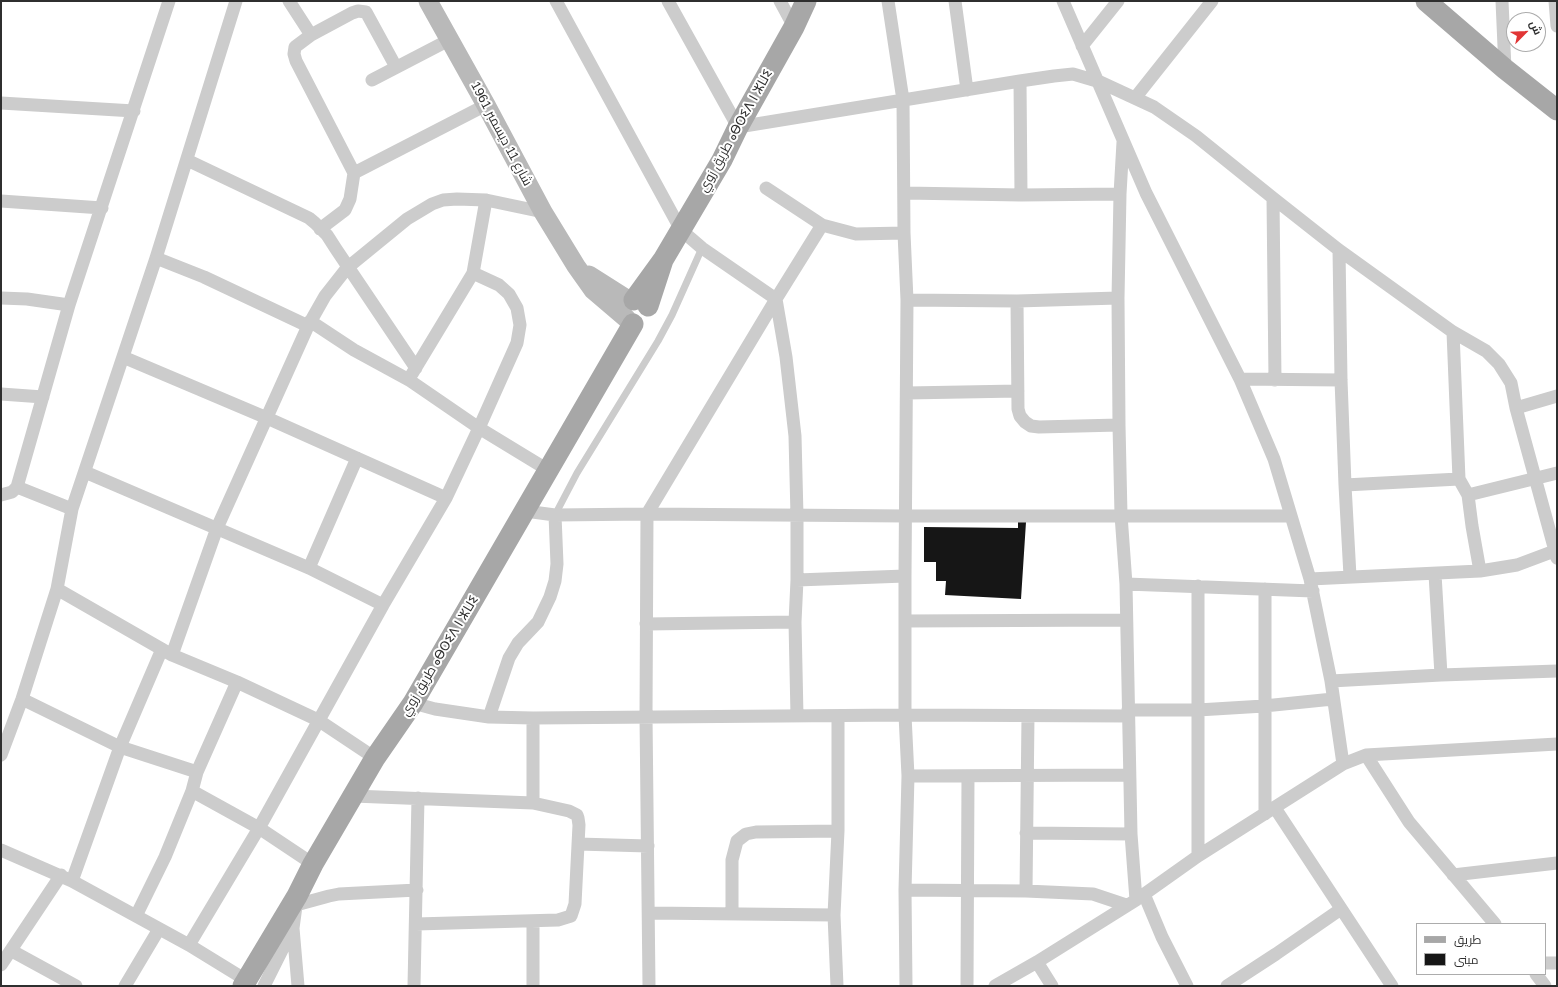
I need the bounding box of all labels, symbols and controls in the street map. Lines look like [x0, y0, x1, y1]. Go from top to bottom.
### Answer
north arrow [1506, 12, 1546, 52]
text: ش [1528, 19, 1544, 36]
street label: طريق زوي ⴰⴱⵔⵉⴷ ⵏ ⵣⵡⵉ [696, 67, 776, 195]
street label: شارع 11 ديسمبر 1961 [467, 79, 535, 189]
street label: طريق زوي ⴰⴱⵔⵉⴷ ⵏ ⵣⵡⵉ [398, 593, 482, 719]
legend [1416, 923, 1546, 975]
text: طريق [1454, 933, 1481, 947]
text: مبنى [1454, 953, 1479, 967]

